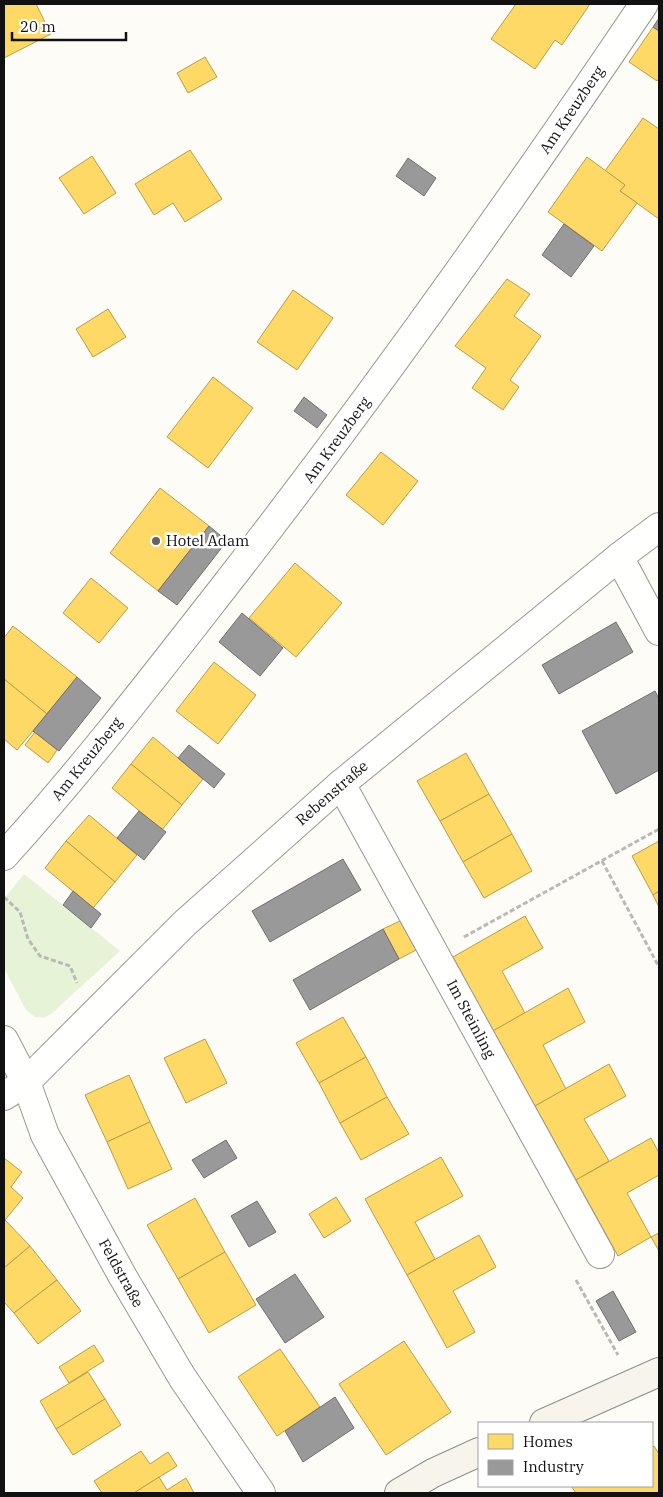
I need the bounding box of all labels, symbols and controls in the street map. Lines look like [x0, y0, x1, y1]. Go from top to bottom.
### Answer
scale bar [12, 10, 126, 42]
text: 20 m [20, 17, 56, 36]
street label: Am Kreuzberg [535, 62, 608, 157]
street label: Am Kreuzberg [299, 393, 374, 487]
place label: Hotel Adam [166, 531, 249, 550]
marker: Hotel Adam [150, 535, 162, 547]
street label: Am Kreuzberg [47, 713, 126, 804]
street label: Rebenstraße [292, 756, 372, 829]
street label: Im Steinling [443, 976, 500, 1061]
street label: Feldstraße [95, 1235, 148, 1310]
legend [478, 1422, 653, 1487]
text: Homes [523, 1432, 573, 1451]
text: Industry [523, 1457, 584, 1476]

